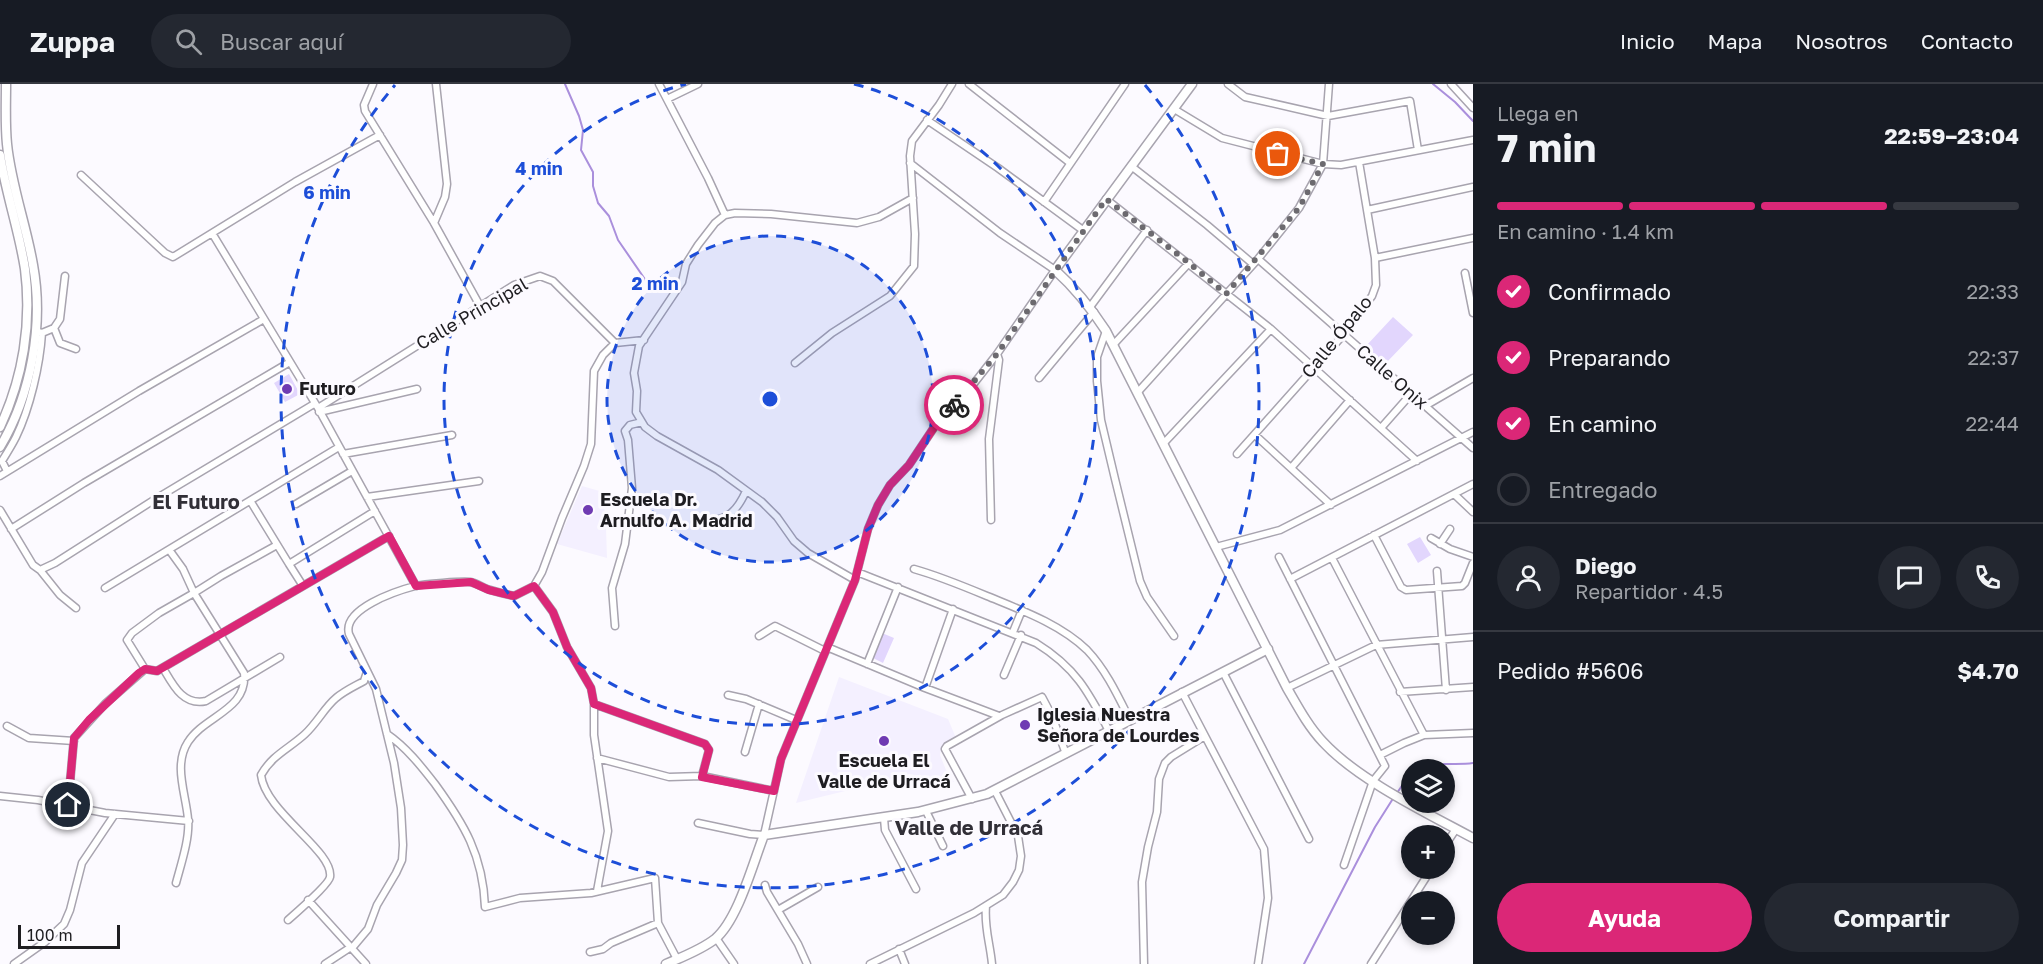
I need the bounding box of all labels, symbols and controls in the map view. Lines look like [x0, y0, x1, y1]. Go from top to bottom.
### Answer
search box [151, 14, 571, 68]
text: Zuppa [30, 25, 115, 58]
icon: search [172, 25, 205, 58]
text: Buscar aquí [220, 28, 343, 55]
text: Inicio [1620, 28, 1675, 54]
text: Mapa [1708, 28, 1762, 54]
text: Nosotros [1795, 28, 1888, 54]
text: Contacto [1921, 28, 2013, 54]
text: Llega en [1497, 101, 1579, 125]
text: 22:59–23:04 [1884, 122, 2019, 149]
text: 7 min [1497, 124, 1596, 171]
pin [1252, 128, 1303, 179]
icon: bag [1261, 137, 1294, 170]
text: 4 min [515, 157, 563, 179]
text: 6 min [303, 181, 351, 203]
text: En camino · 1.4 km [1497, 219, 1674, 243]
street label: Calle Principal [412, 272, 531, 354]
text: 2 min [631, 272, 679, 294]
icon: check [1497, 275, 1530, 308]
text: Confirmado [1548, 278, 1671, 305]
text: 22:33 [1966, 279, 2019, 303]
street label: Calle Ópalo [1296, 291, 1376, 382]
street label: Calle Onix [1352, 339, 1433, 413]
icon: check [1497, 341, 1530, 374]
text: Preparando [1548, 344, 1671, 371]
text: 22:37 [1968, 345, 2019, 369]
courier [924, 375, 984, 435]
place label: Futuro [299, 377, 356, 399]
marker: Futuro [280, 382, 294, 396]
centre of rings [760, 389, 780, 409]
icon: bike [938, 389, 971, 422]
icon: check [1497, 407, 1530, 440]
text: En camino [1548, 410, 1657, 437]
text: 22:44 [1965, 411, 2019, 435]
text: Entregado [1548, 476, 1657, 503]
place label: Escuela Dr. Arnulfo A. Madrid [600, 488, 753, 531]
district label: El Futuro [152, 489, 240, 513]
marker: Escuela Dr. Arnulfo A. Madrid [581, 503, 595, 517]
button: person [1497, 546, 1560, 609]
button: chat [1878, 546, 1941, 609]
button: phone [1956, 546, 2019, 609]
text: Diego [1575, 552, 1636, 579]
text: Repartidor · 4.5 [1575, 579, 1723, 603]
text: Pedido #5606 [1497, 657, 1644, 684]
text: $4.70 [1957, 657, 2019, 684]
place label: Iglesia Nuestra Señora de Lourdes [1037, 703, 1200, 746]
marker: Iglesia Nuestra Señora de Lourdes [1018, 718, 1032, 732]
marker: Escuela El Valle de Urracá [877, 734, 891, 748]
place label: Escuela El Valle de Urracá [817, 749, 951, 792]
map controls [1401, 759, 1455, 945]
button: layers [1401, 759, 1455, 813]
pin [42, 779, 93, 830]
icon: home [51, 788, 84, 821]
district label: Valle de Urracá [895, 815, 1043, 839]
button: + [1401, 825, 1455, 879]
button: Ayuda [1497, 883, 1752, 952]
button: Compartir [1764, 883, 2019, 952]
button: − [1401, 891, 1455, 945]
scale bar [18, 922, 120, 950]
text: 100 m [27, 925, 73, 945]

